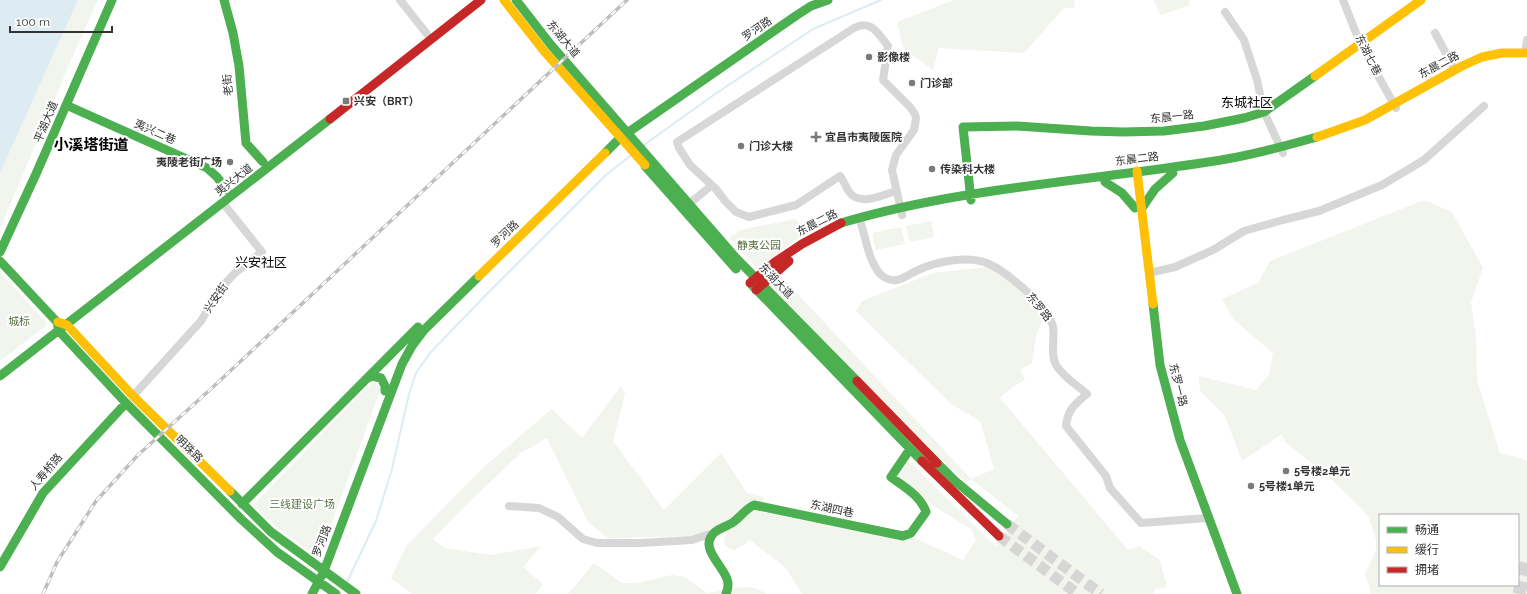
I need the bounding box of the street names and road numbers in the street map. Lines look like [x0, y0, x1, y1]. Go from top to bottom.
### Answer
street label: 罗河路 [740, 14, 774, 44]
street label: 东湖大道 [544, 18, 582, 60]
street label: 东湖七巷 [1352, 32, 1384, 78]
street label: 东晨二路 [1417, 49, 1461, 81]
street label: 老街 [221, 73, 235, 97]
street label: 平湖大道 [31, 99, 61, 145]
street label: 东晨一路 [1149, 108, 1195, 126]
street label: 夷兴二巷 [132, 117, 178, 147]
street label: 东晨二路 [1114, 150, 1160, 168]
street label: 夷兴大道 [213, 161, 255, 199]
street label: 东晨二路 [794, 207, 840, 239]
street label: 罗河路 [489, 218, 521, 250]
street label: 东湖大道 [756, 261, 796, 301]
street label: 兴安街 [201, 281, 231, 315]
street label: 东罗路 [1024, 290, 1054, 324]
street label: 东罗一路 [1166, 362, 1190, 408]
street label: 明珠路 [173, 433, 205, 465]
street label: 人寿桥路 [27, 451, 65, 493]
street label: 东湖四巷 [809, 498, 855, 520]
street label: 罗河路 [310, 523, 334, 559]

